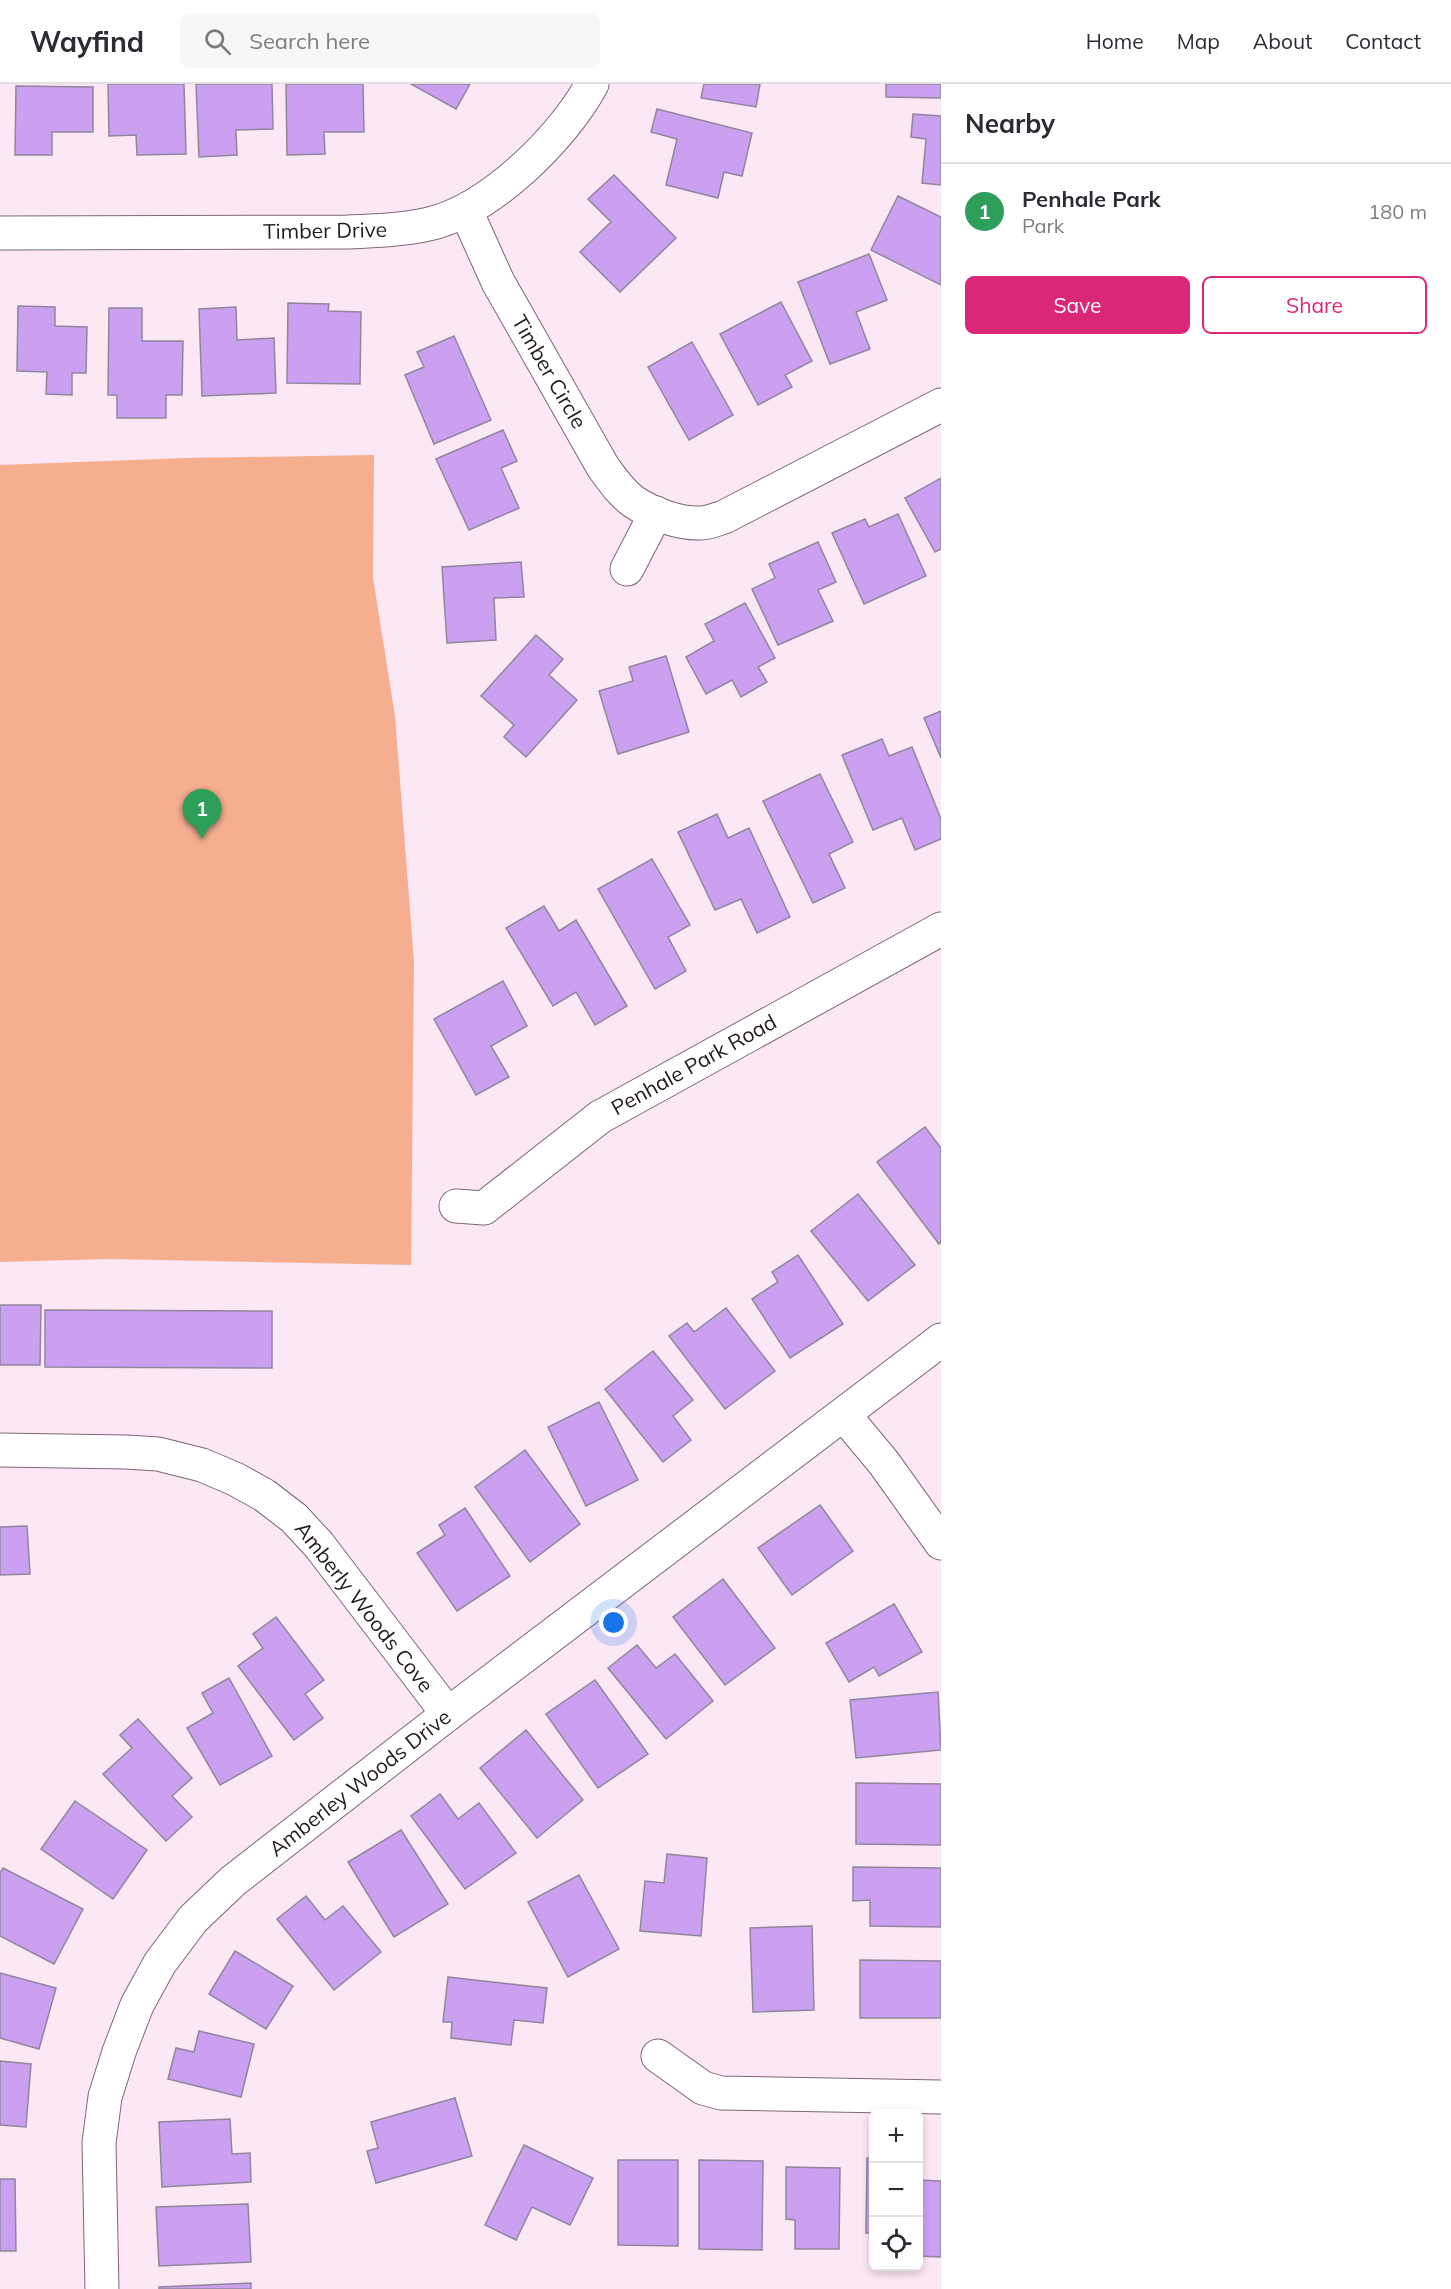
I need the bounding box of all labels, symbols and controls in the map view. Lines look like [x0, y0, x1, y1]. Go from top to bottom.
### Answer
search box [180, 14, 600, 68]
text: Wayfind [30, 24, 144, 59]
icon: search [201, 25, 234, 58]
text: Search here [249, 27, 370, 55]
text: Home [1086, 28, 1144, 54]
text: Map [1177, 28, 1220, 54]
text: About [1253, 28, 1312, 54]
text: Contact [1345, 28, 1421, 54]
text: Nearby [965, 107, 1055, 140]
text: Penhale Park [1022, 185, 1161, 213]
text: 1 [979, 199, 991, 224]
text: 180 m [1368, 199, 1427, 224]
text: Park [1022, 213, 1064, 238]
street label: Timber Drive [263, 216, 387, 244]
button: Save [965, 276, 1190, 334]
button: Share [1202, 276, 1427, 334]
street label: Timber Circle [507, 310, 593, 433]
pin: 1 [182, 790, 222, 839]
street label: Penhale Park Road [606, 1008, 781, 1120]
street label: Amberly Woods Cove [290, 1516, 440, 1697]
your location [599, 1608, 628, 1637]
street label: Amberley Woods Drive [263, 1703, 456, 1861]
map controls [869, 2109, 923, 2271]
button: + [869, 2109, 923, 2163]
button: − [869, 2163, 923, 2217]
button: locate [869, 2217, 923, 2271]

